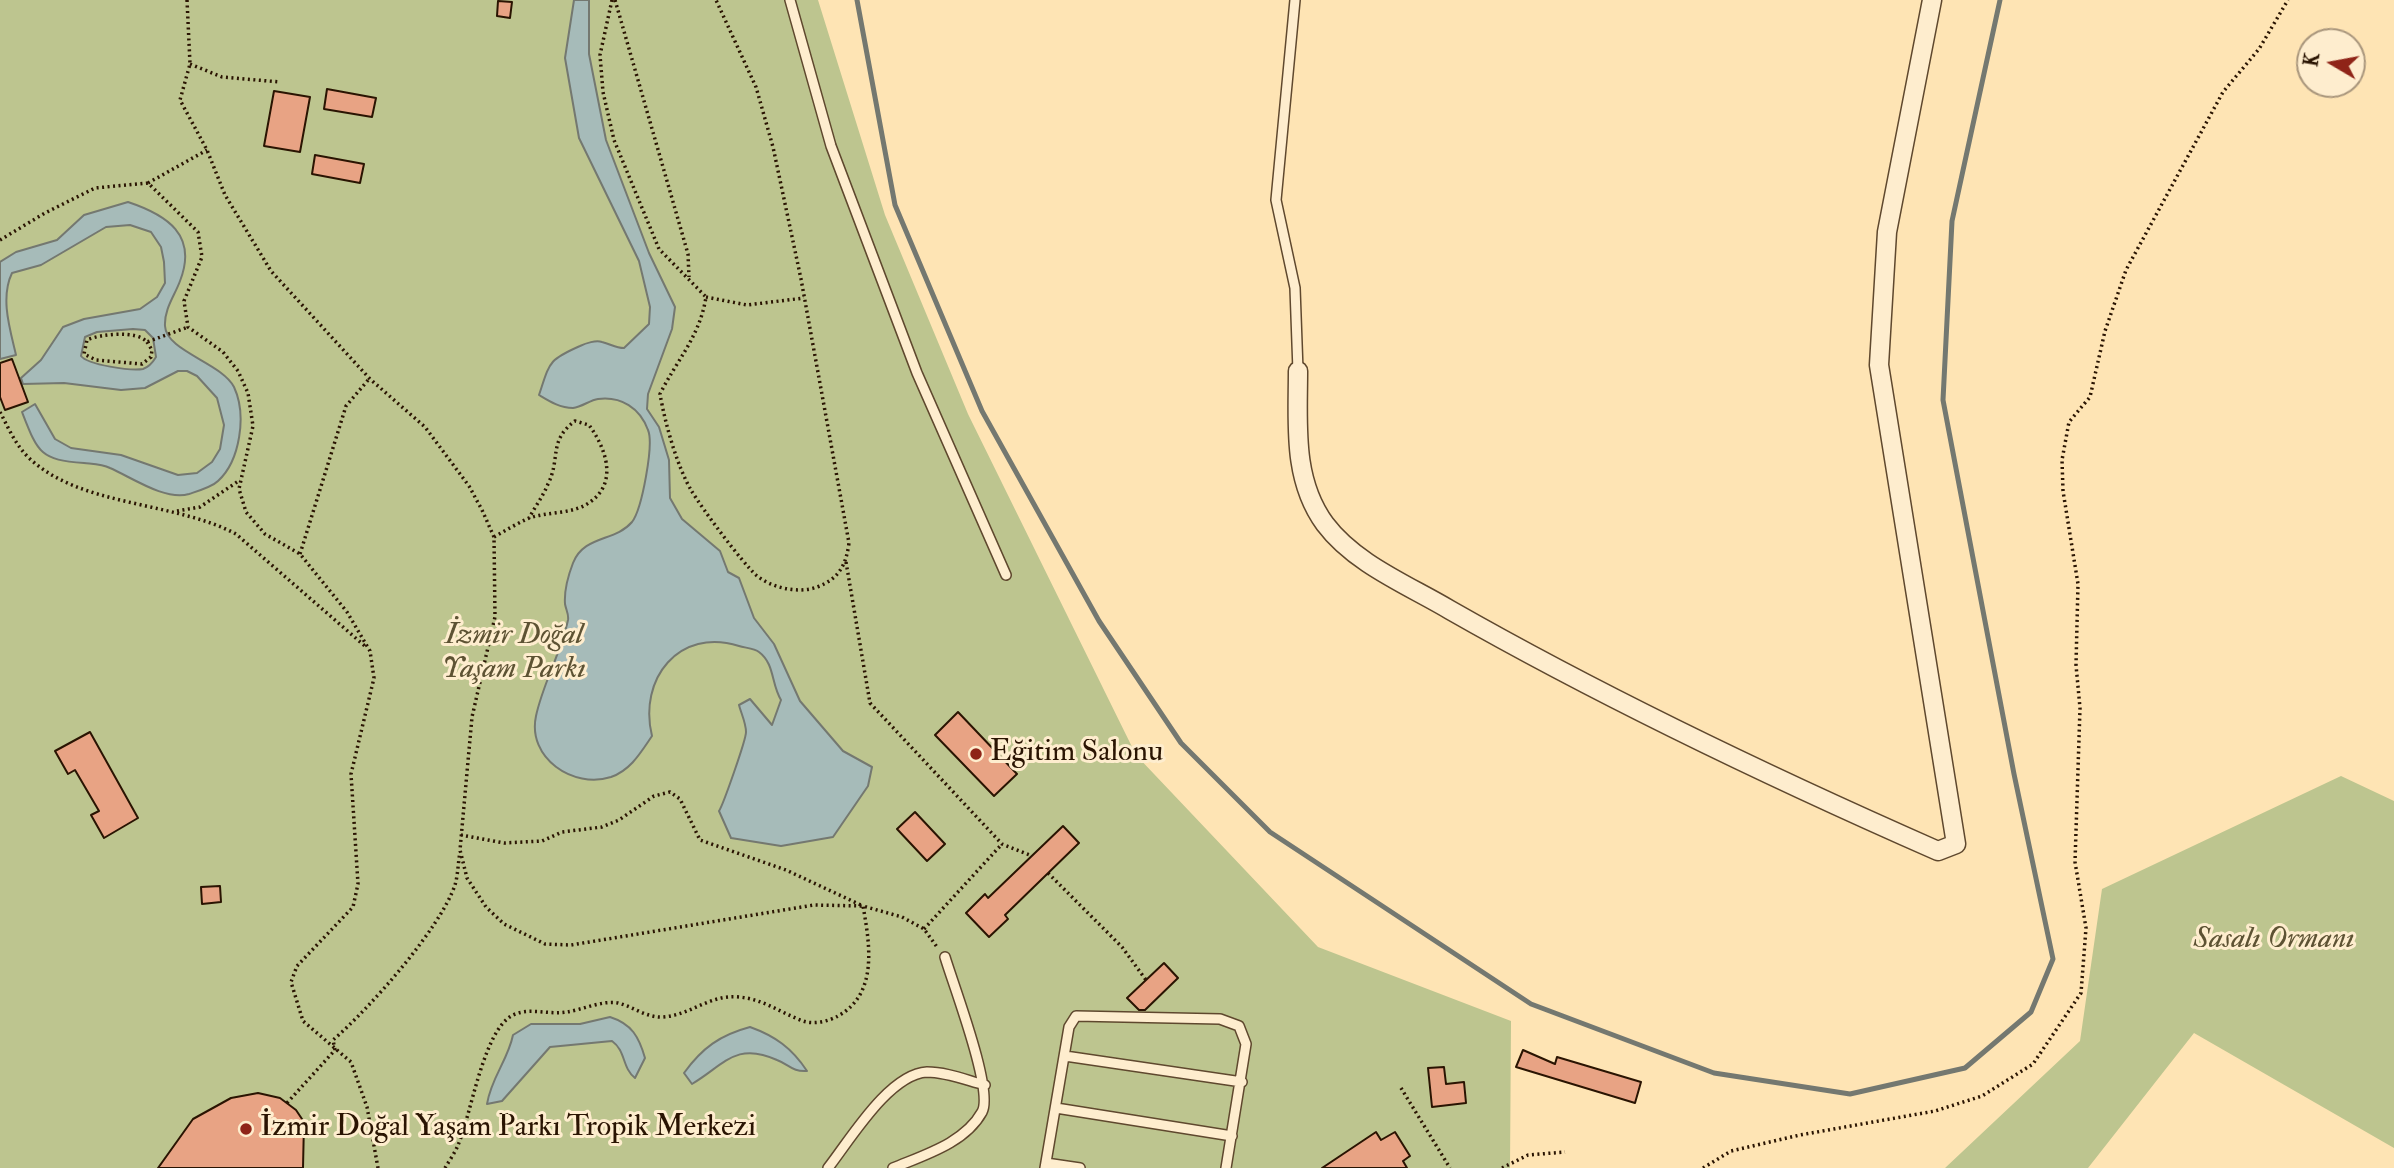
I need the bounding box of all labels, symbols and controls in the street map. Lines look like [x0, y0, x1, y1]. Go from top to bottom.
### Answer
north arrow [2296, 28, 2366, 98]
text: K [2299, 51, 2325, 68]
park label: İzmir Doğal Yaşam Parkı [442, 619, 586, 690]
place label: Eğitim Salonu [990, 736, 1163, 772]
marker: Eğitim Salonu [968, 746, 984, 762]
park label: Sasalı Ormanı [2193, 923, 2355, 959]
place label: İzmir Doğal Yaşam Parkı Tropik Merkezi [260, 1111, 756, 1147]
marker: İzmir Doğal Yaşam Parkı Tropik Merkezi [238, 1121, 254, 1137]

